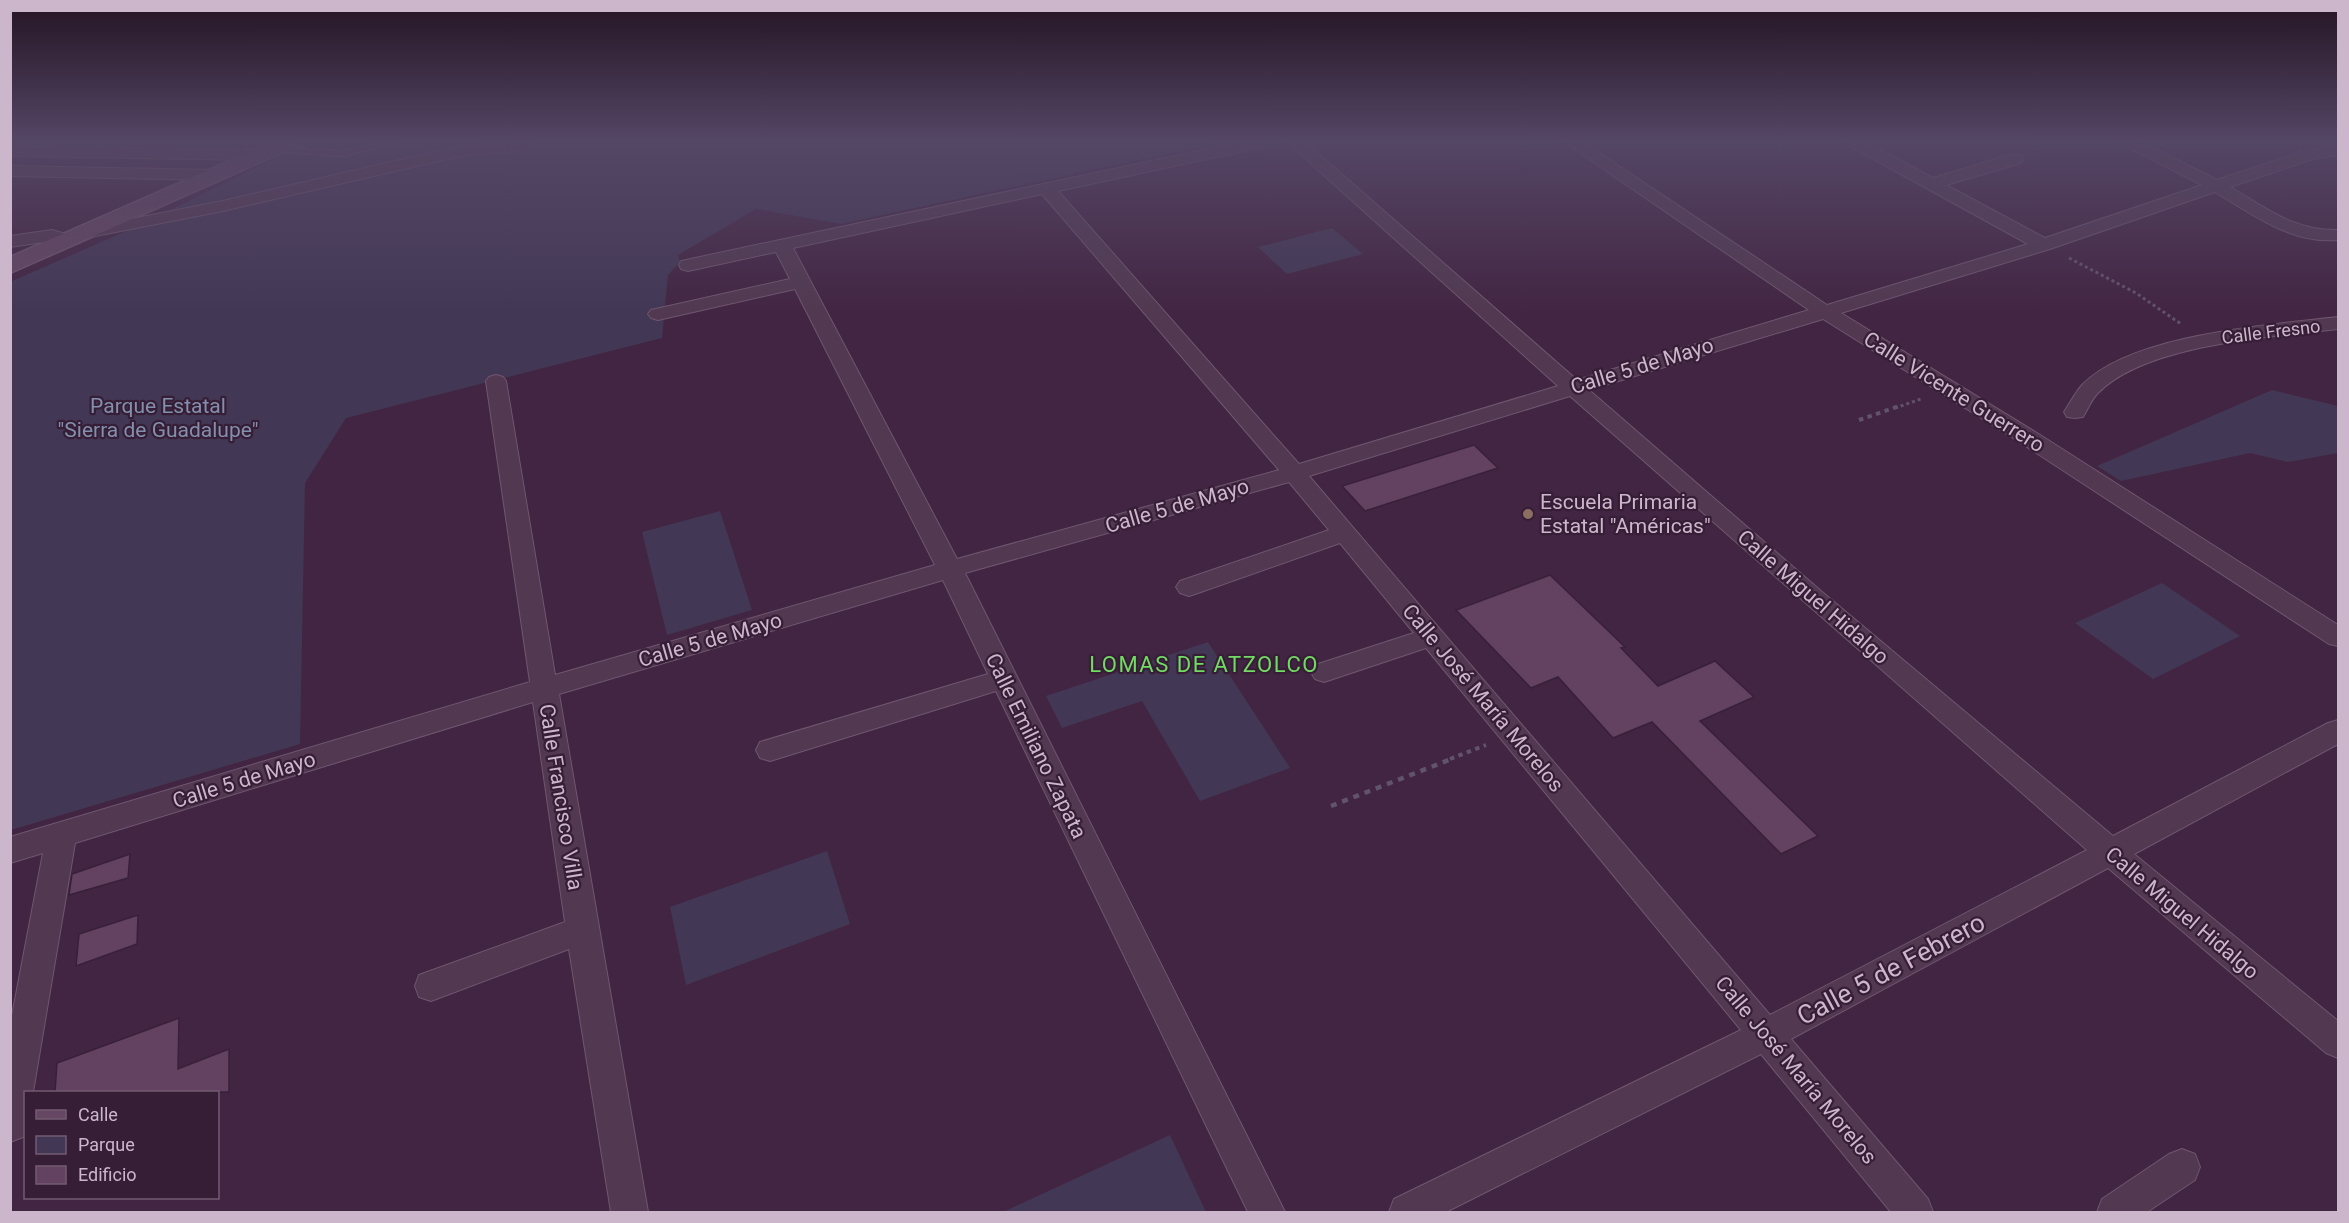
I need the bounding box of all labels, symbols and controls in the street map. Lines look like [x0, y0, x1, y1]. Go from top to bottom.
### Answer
street label: Calle Fresno [2221, 315, 2321, 348]
street label: Calle Vicente Guerrero [1859, 327, 2049, 457]
street label: Calle 5 de Mayo [1568, 333, 1716, 399]
park label: Parque Estatal "Sierra de Guadalupe" [58, 394, 258, 442]
street label: Calle 5 de Mayo [1102, 474, 1252, 538]
place label: Escuela Primaria Estatal "Américas" [1540, 490, 1711, 538]
marker: Escuela Primaria Estatal "Américas" [1521, 507, 1535, 521]
street label: Calle Miguel Hidalgo [1733, 525, 1893, 669]
street label: Calle José María Morelos [1398, 599, 1568, 797]
street label: Calle 5 de Mayo [635, 608, 785, 672]
street label: Calle Emiliano Zapata [981, 649, 1091, 843]
district label: LOMAS DE ATZOLCO [1089, 652, 1319, 677]
street label: Calle Francisco Villa [534, 702, 588, 892]
street label: Calle 5 de Mayo [170, 747, 318, 813]
street label: Calle Miguel Hidalgo [2101, 842, 2263, 984]
street label: Calle 5 de Febrero [1792, 907, 1990, 1031]
street label: Calle José María Morelos [1711, 971, 1881, 1169]
legend [24, 1091, 219, 1199]
text: Calle [78, 1104, 118, 1125]
text: Parque [78, 1134, 135, 1155]
text: Edificio [78, 1164, 137, 1185]

